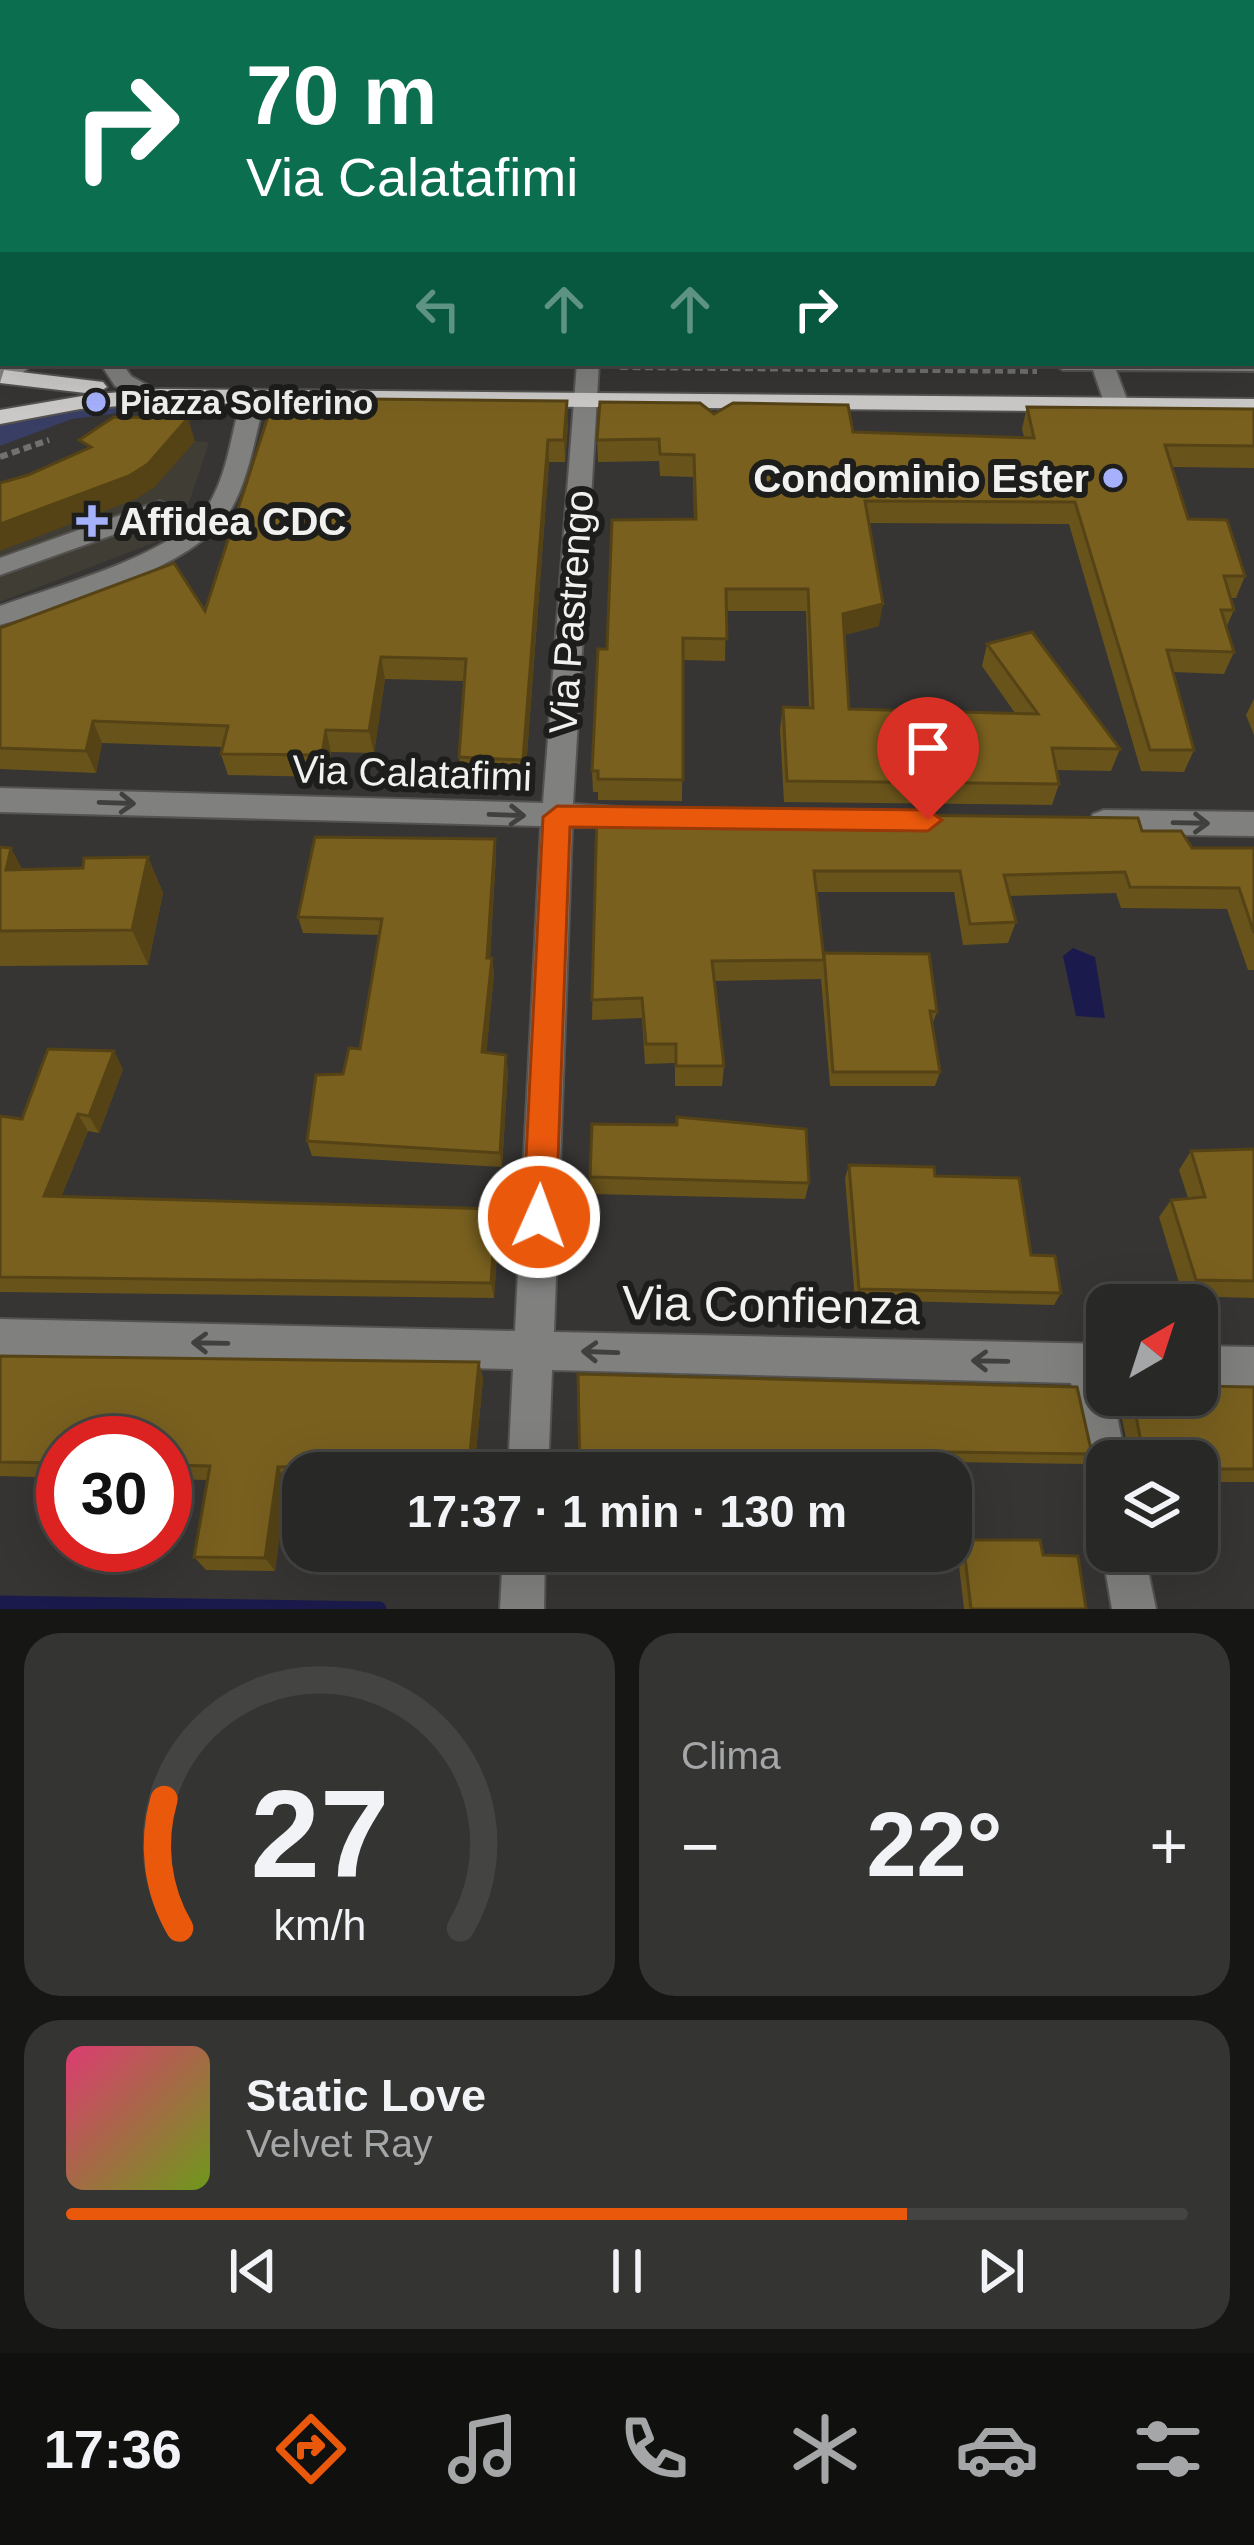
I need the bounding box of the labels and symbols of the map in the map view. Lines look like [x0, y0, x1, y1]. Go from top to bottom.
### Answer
place label: Piazza Solferino [120, 384, 373, 421]
marker: Piazza Solferino [83, 389, 109, 415]
place label: Condominio Ester [753, 457, 1089, 500]
marker: Condominio Ester [1100, 465, 1126, 491]
street label: Via Pastrengo [541, 489, 601, 735]
place label: Affidea CDC [119, 500, 347, 543]
marker: Affidea CDC [76, 505, 108, 537]
pin [877, 697, 979, 820]
street label: Via Calatafimi [291, 747, 533, 799]
one-way arrow [97, 792, 136, 815]
one-way arrow [487, 804, 526, 827]
one-way arrow [1171, 812, 1210, 834]
position arrow [476, 1154, 602, 1280]
street label: Via Confienza [622, 1276, 921, 1334]
north arrow [1086, 1284, 1218, 1416]
one-way arrow [191, 1332, 230, 1355]
one-way arrow [581, 1341, 620, 1364]
one-way arrow [971, 1349, 1010, 1372]
speed limit sign: 30 [36, 1416, 192, 1572]

